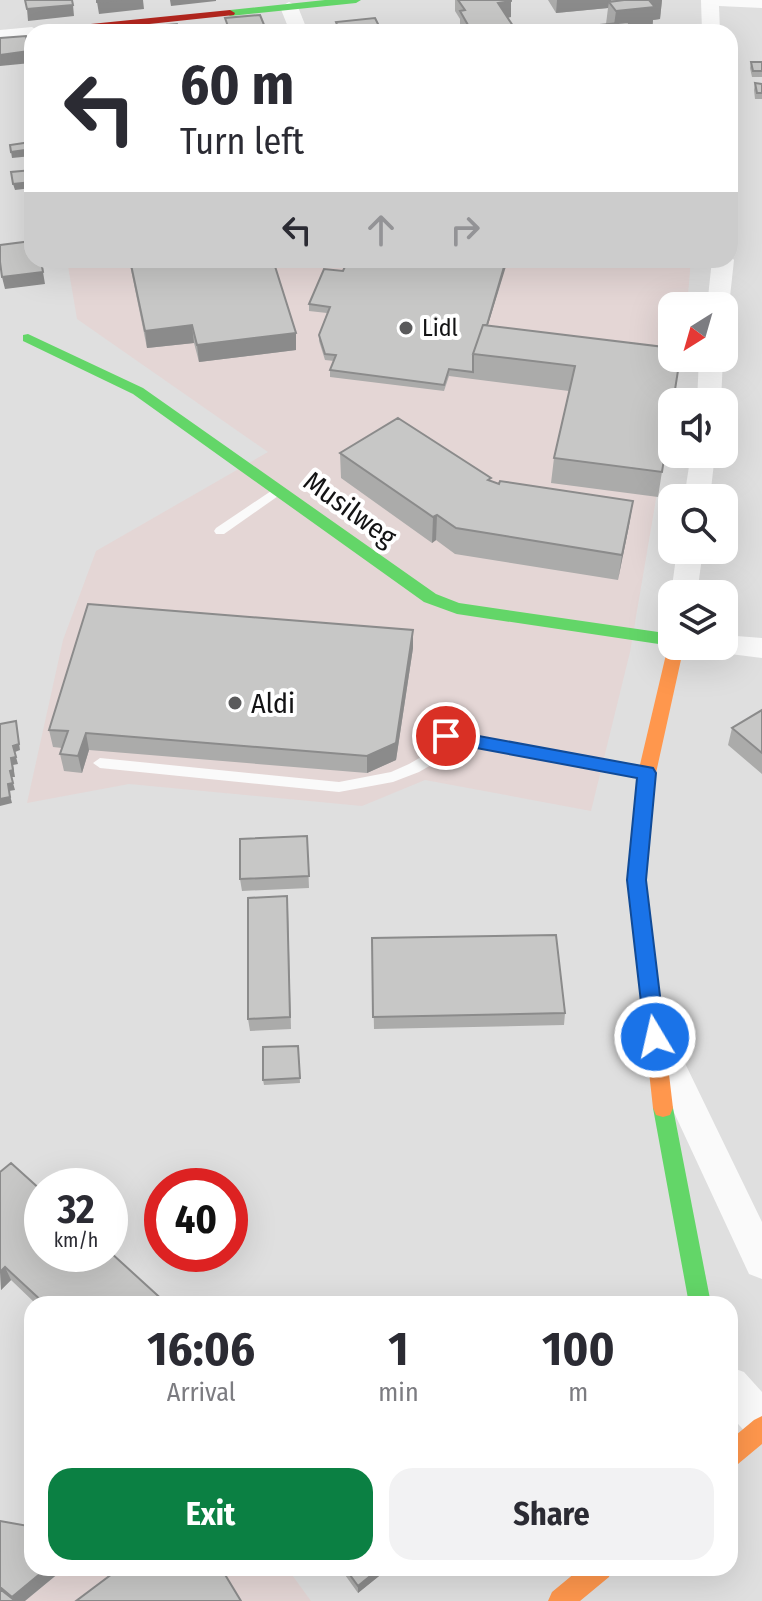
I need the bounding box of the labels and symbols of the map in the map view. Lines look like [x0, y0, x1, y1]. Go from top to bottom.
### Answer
north arrow [658, 292, 738, 372]
place label: Lidl [422, 314, 458, 342]
marker: Lidl [397, 319, 415, 337]
street label: Musilweg [297, 464, 403, 554]
place label: Aldi [251, 687, 295, 720]
marker: Aldi [226, 694, 244, 712]
pin [412, 702, 480, 770]
position arrow [613, 995, 697, 1079]
speed limit sign: 40 [144, 1168, 248, 1272]

